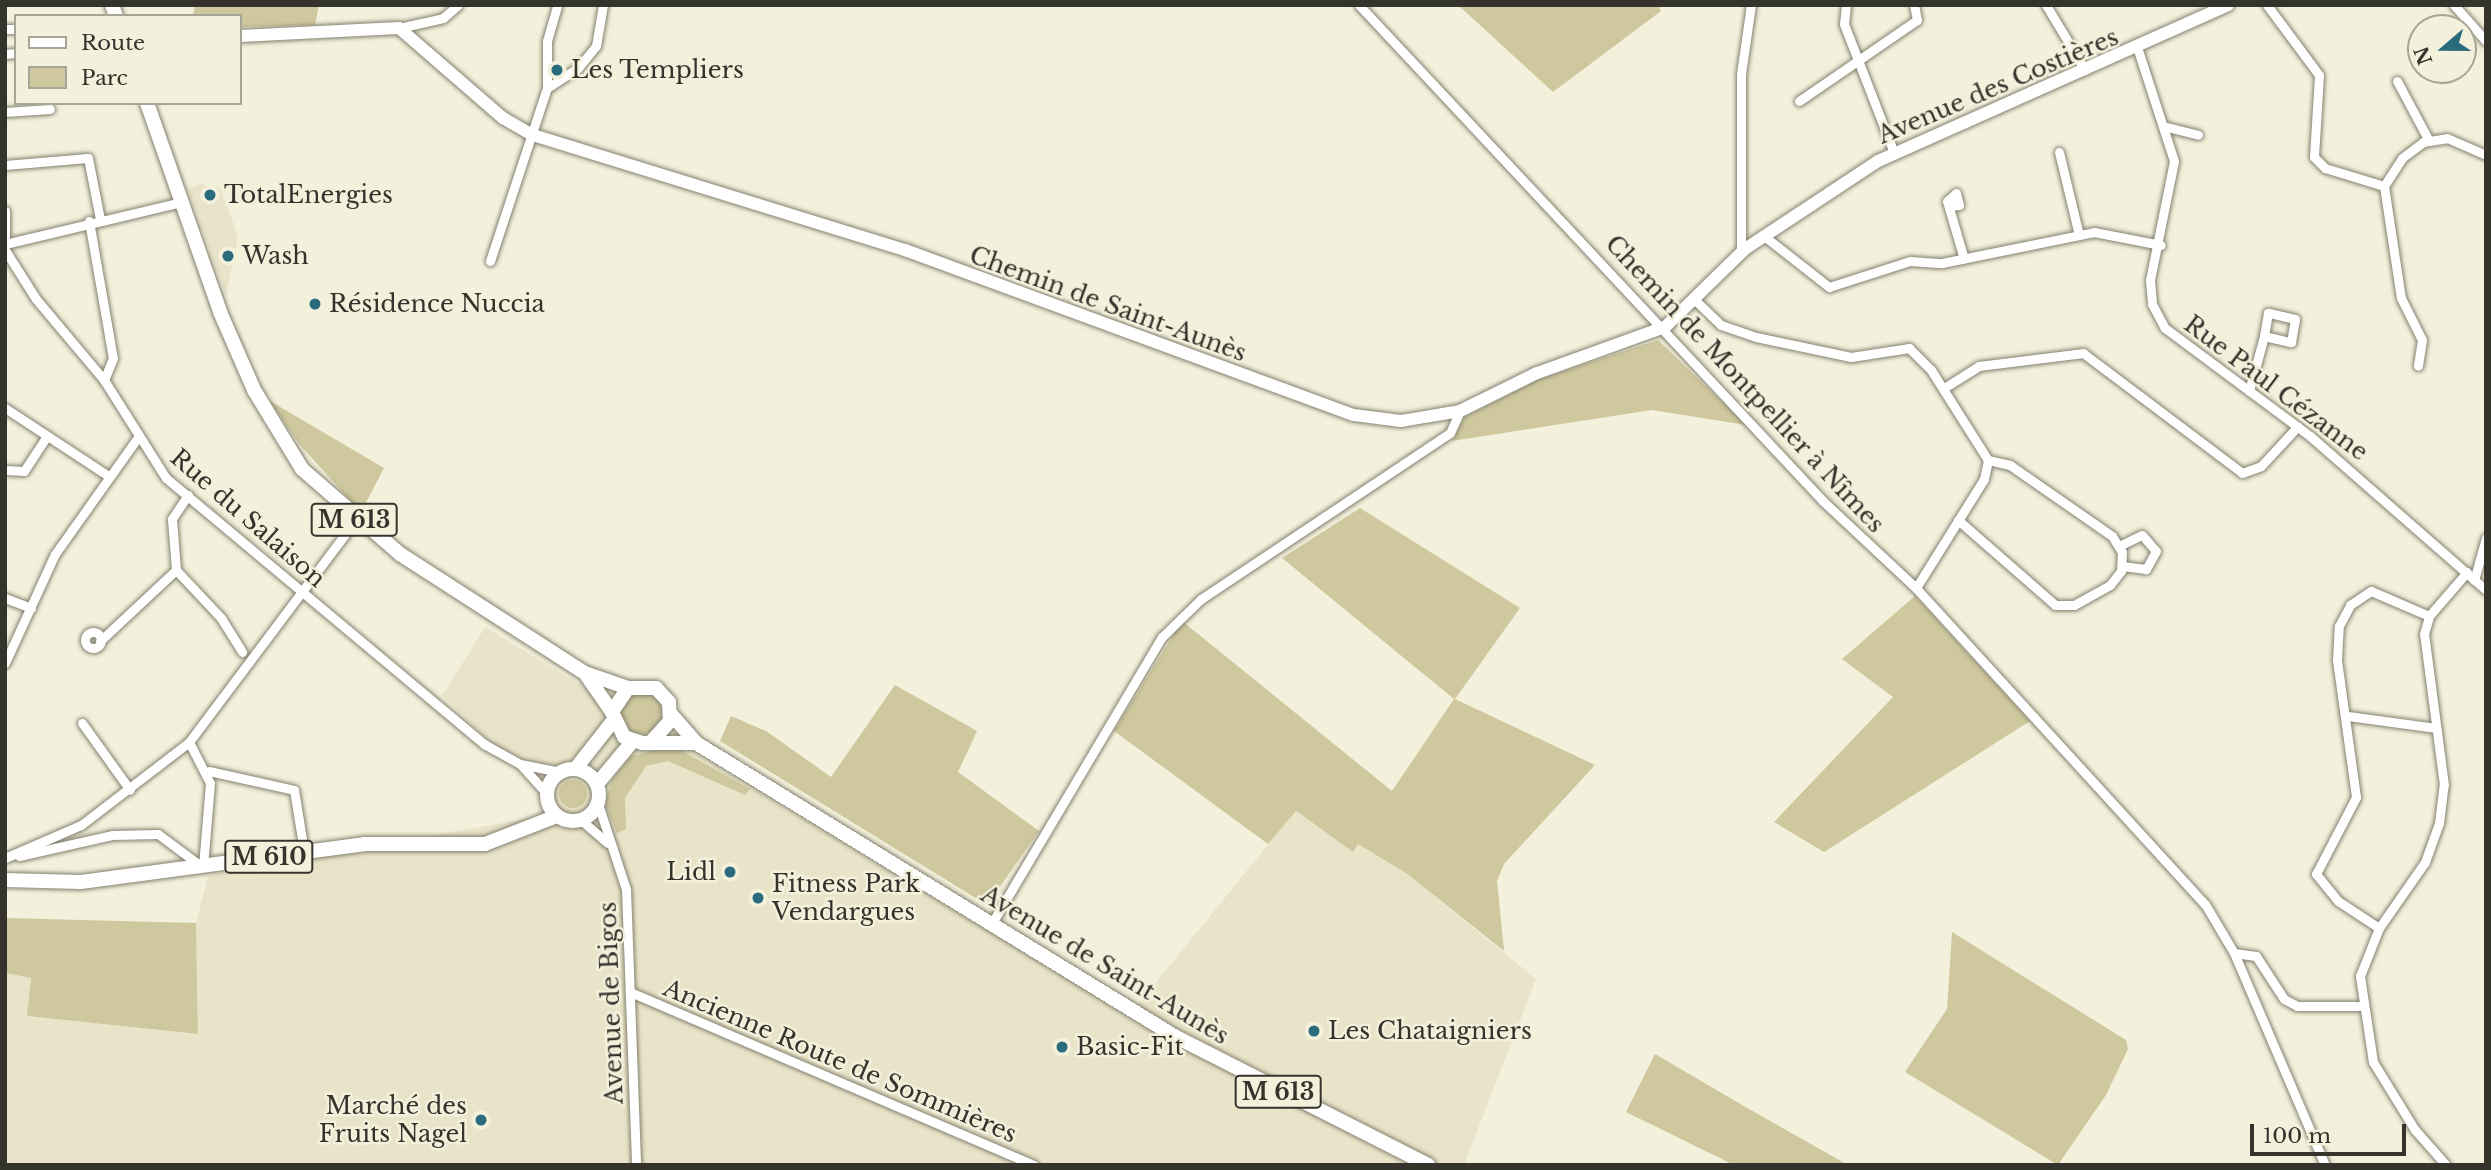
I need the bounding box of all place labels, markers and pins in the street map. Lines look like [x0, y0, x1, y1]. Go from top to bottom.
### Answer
place label: Les Templiers [571, 56, 745, 84]
marker: Les Templiers [549, 62, 565, 78]
place label: TotalEnergies [224, 181, 393, 209]
marker: TotalEnergies [202, 187, 218, 203]
place label: Wash [242, 242, 309, 270]
marker: Wash [220, 248, 236, 264]
place label: Résidence Nuccia [329, 290, 545, 318]
marker: Résidence Nuccia [307, 296, 323, 312]
place label: Lidl [666, 858, 716, 886]
marker: Lidl [722, 864, 738, 880]
place label: Fitness Park Vendargues [772, 870, 920, 926]
marker: Fitness Park Vendargues [750, 890, 766, 906]
place label: Les Chataigniers [1328, 1017, 1532, 1045]
marker: Les Chataigniers [1306, 1023, 1322, 1039]
place label: Basic-Fit [1076, 1033, 1184, 1061]
marker: Basic-Fit [1054, 1039, 1070, 1055]
place label: Marché des Fruits Nagel [319, 1092, 467, 1148]
marker: Marché des Fruits Nagel [473, 1112, 489, 1128]

